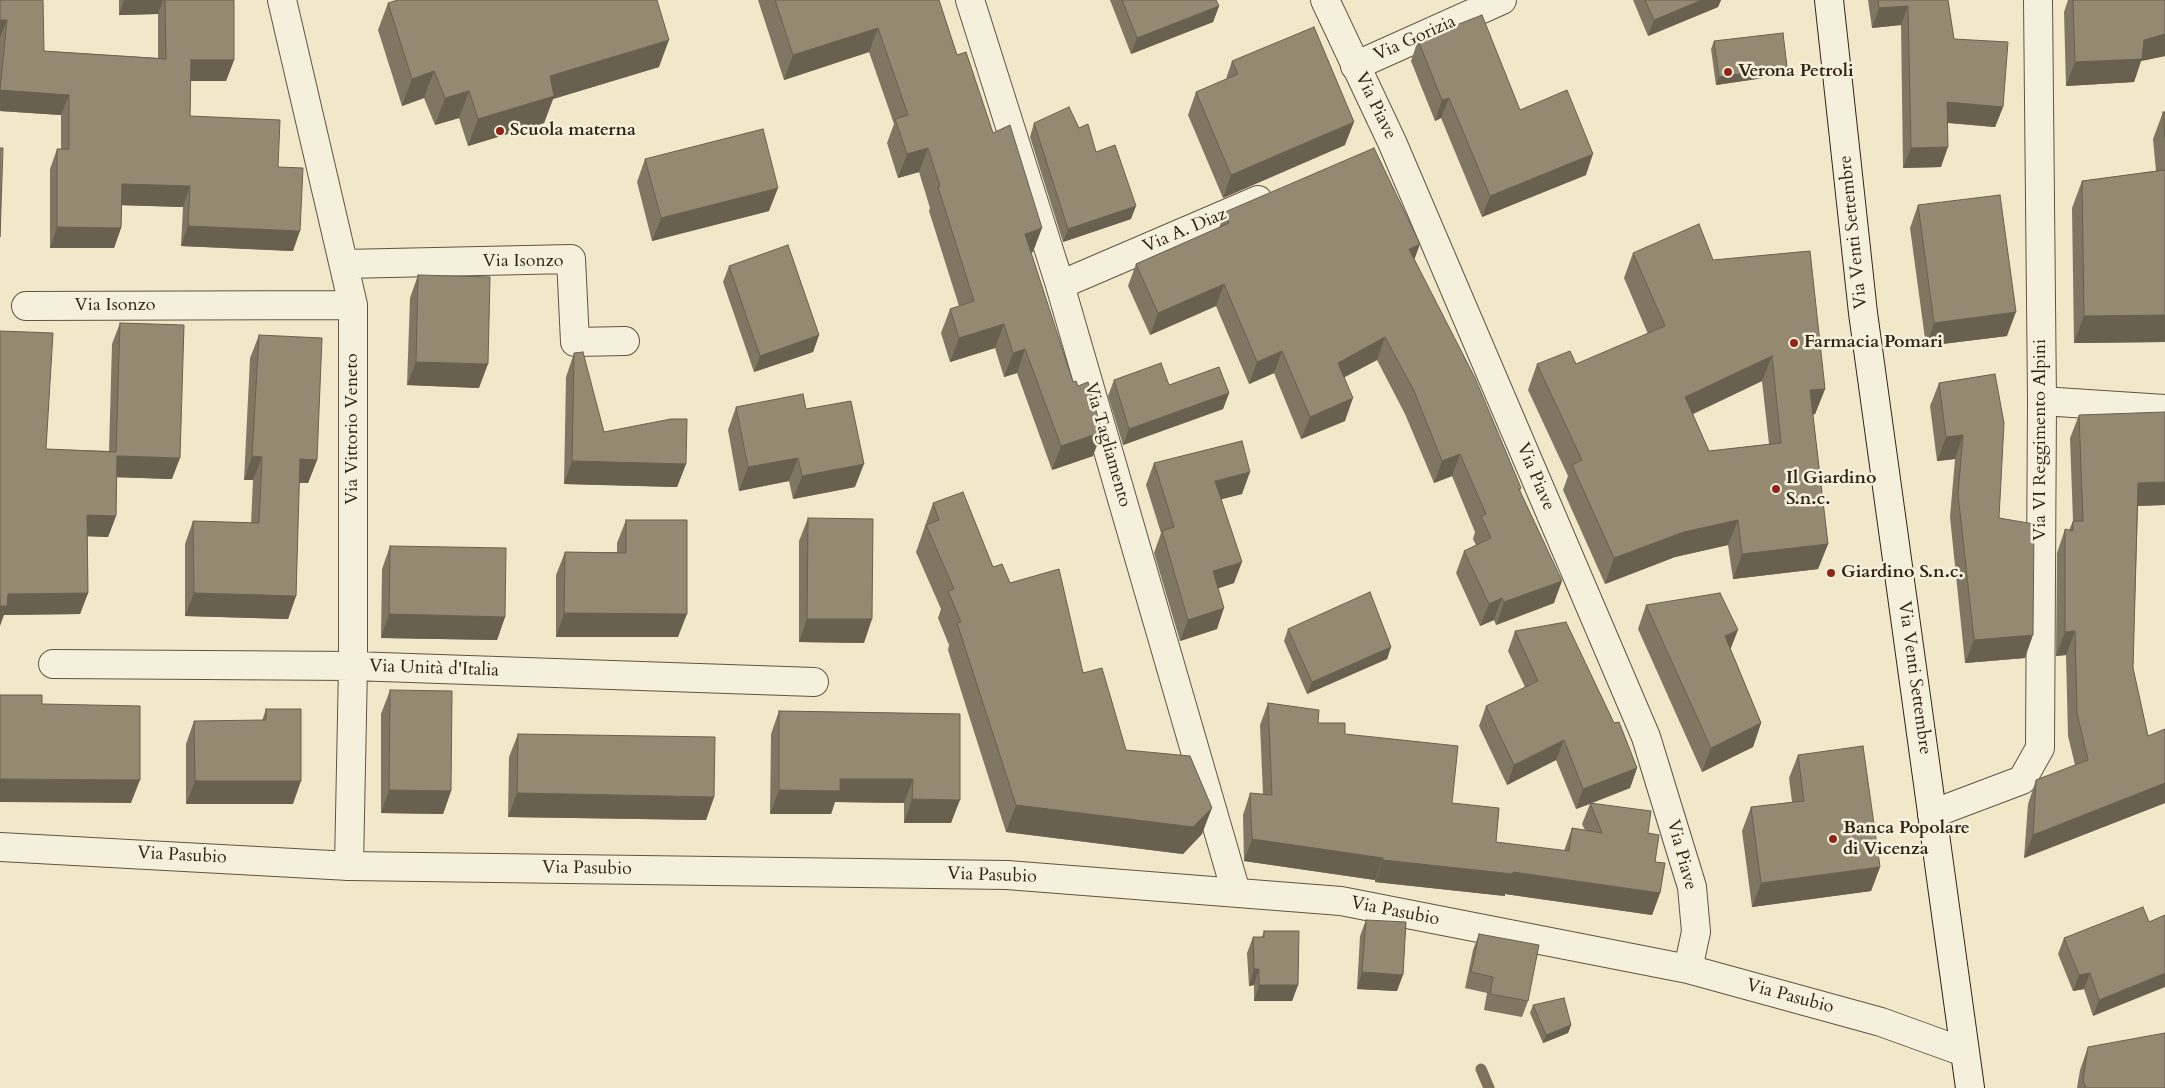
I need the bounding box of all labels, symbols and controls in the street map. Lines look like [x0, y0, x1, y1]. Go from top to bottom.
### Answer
street label: Via Gorizia [1371, 11, 1459, 67]
place label: Verona Petroli [1738, 61, 1854, 83]
marker: Verona Petroli [1722, 66, 1734, 78]
street label: Via Piave [1350, 69, 1400, 143]
place label: Scuola materna [510, 120, 636, 142]
marker: Scuola materna [494, 125, 506, 137]
street label: Via Venti Settembre [1835, 154, 1873, 310]
street label: Via A. Diaz [1140, 204, 1230, 258]
street label: Via Isonzo [483, 251, 563, 273]
street label: Via Isonzo [75, 295, 155, 317]
place label: Farmacia Pomari [1804, 332, 1943, 354]
marker: Farmacia Pomari [1788, 337, 1800, 349]
street label: Via VI Reggimento Alpini [2030, 339, 2052, 541]
street label: Via Vittorio Veneto [342, 353, 364, 505]
street label: Via Tagliamento [1079, 380, 1135, 510]
street label: Via Piave [1511, 440, 1559, 514]
place label: Il Giardino S.n.c. [1786, 468, 1877, 510]
marker: Il Giardino S.n.c. [1770, 483, 1782, 495]
place label: Giardino S.n.c. [1841, 562, 1964, 584]
marker: Giardino S.n.c. [1825, 567, 1837, 579]
street label: Via Venti Settembre [1893, 600, 1935, 756]
street label: Via Unità d'Italia [369, 656, 499, 682]
street label: Via Piave [1661, 818, 1701, 892]
place label: Banca Popolare di Vicenza [1843, 818, 1970, 861]
marker: Banca Popolare di Vicenza [1827, 833, 1839, 845]
street label: Via Pasubio [137, 843, 227, 869]
street label: Via Pasubio [542, 857, 632, 881]
street label: Via Pasubio [947, 864, 1037, 888]
street label: Via Pasubio [1349, 893, 1441, 931]
street label: Via Pasubio [1744, 975, 1836, 1019]

